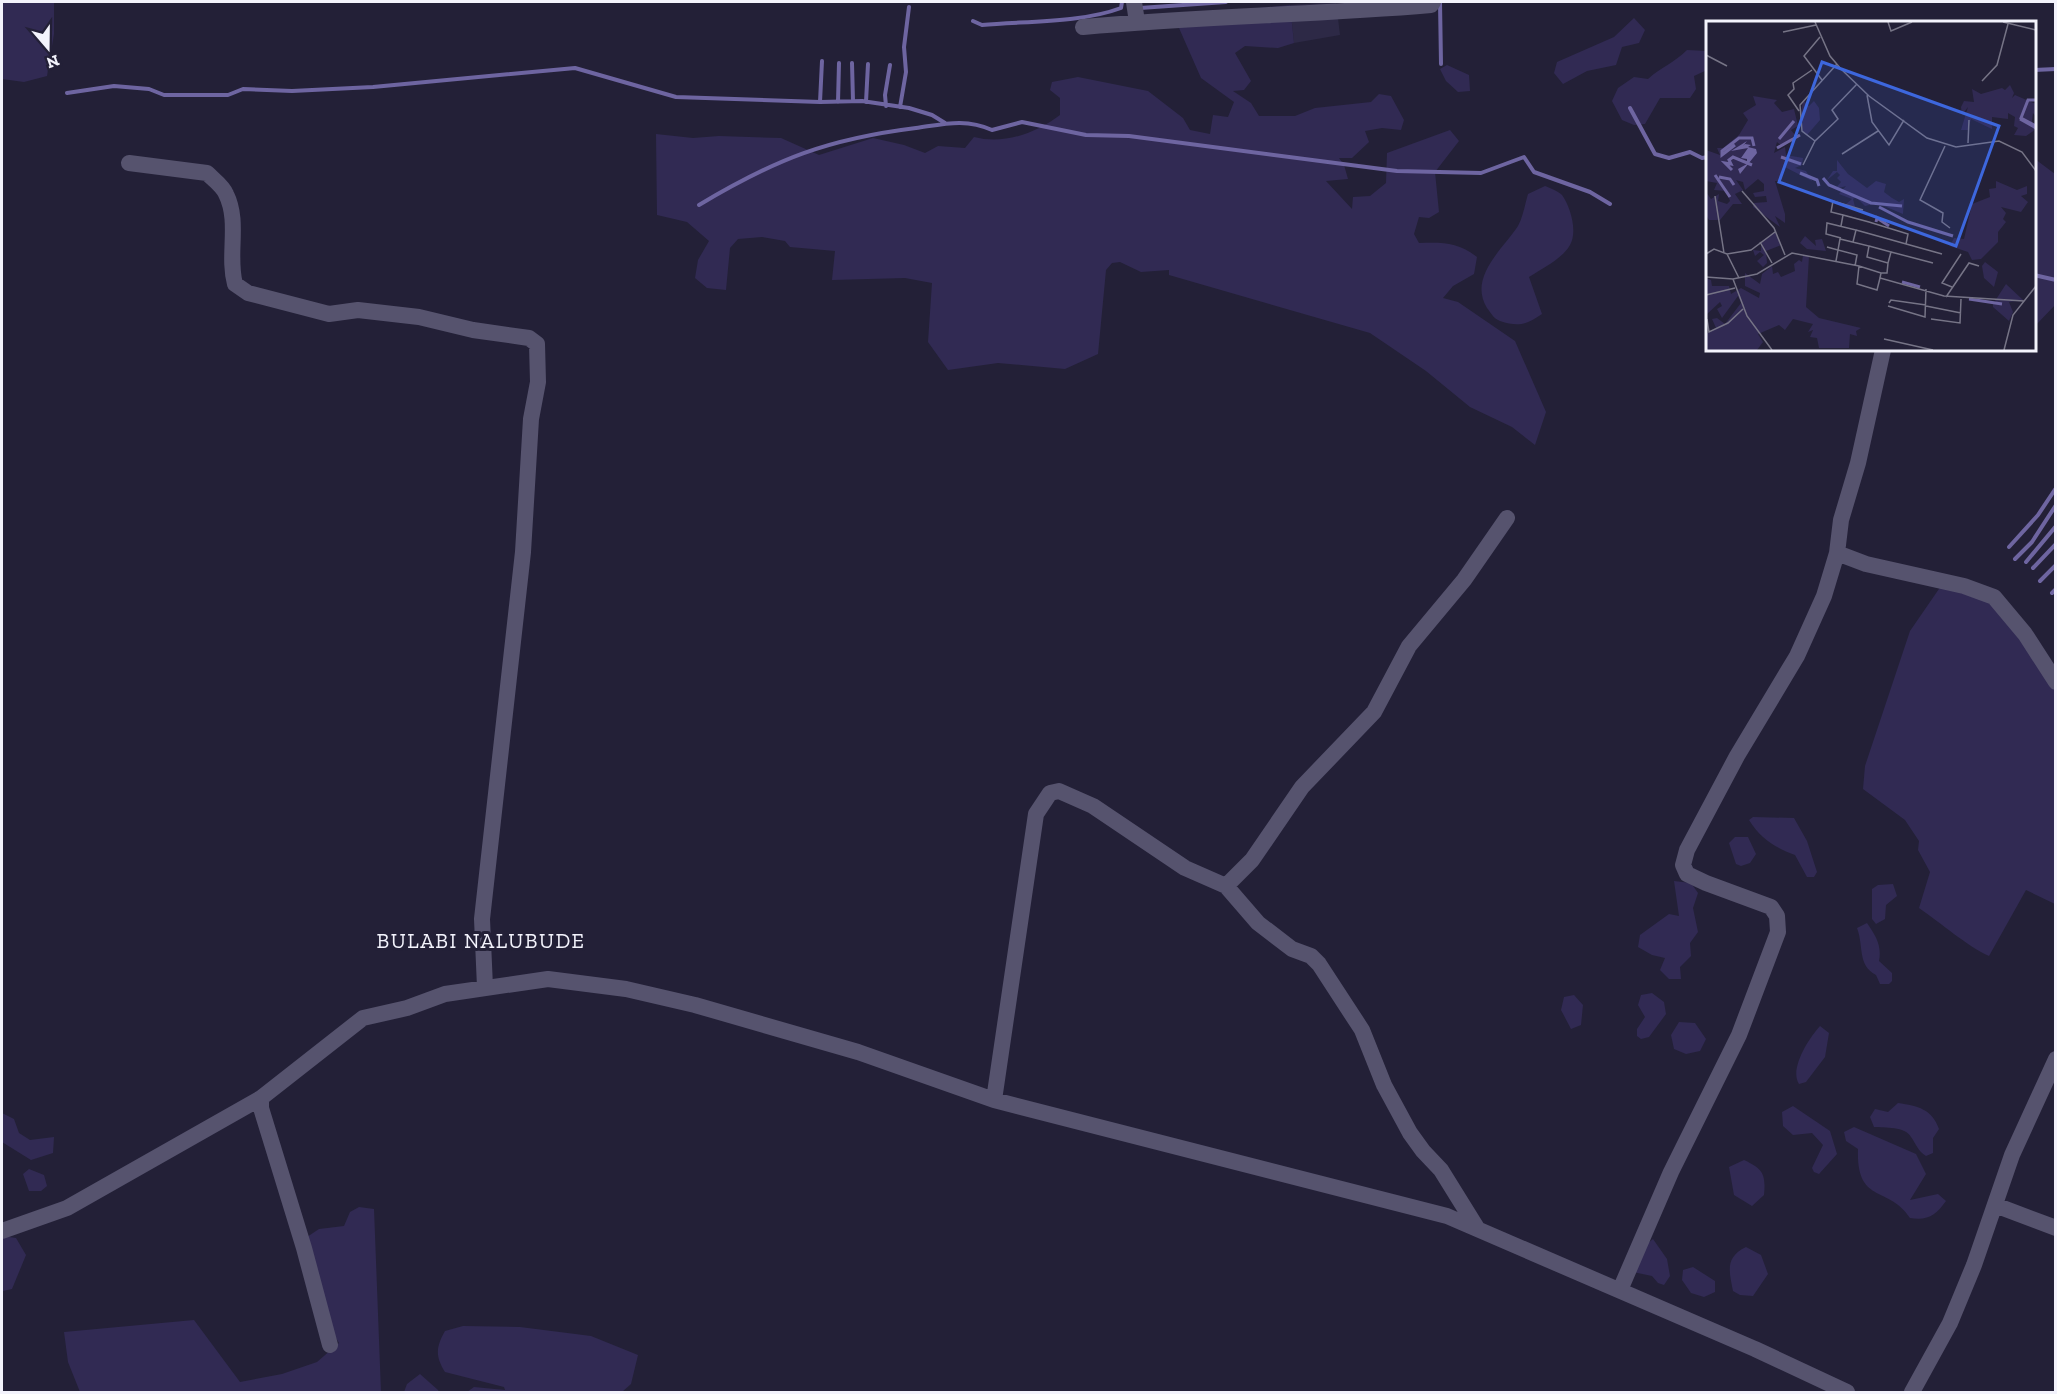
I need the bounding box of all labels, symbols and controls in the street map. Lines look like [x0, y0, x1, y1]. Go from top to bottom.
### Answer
north arrow [18, 18, 78, 78]
inset map [1706, 21, 2036, 351]
text: N [44, 51, 62, 73]
district label: BULABI NALUBUDE [377, 928, 585, 953]

